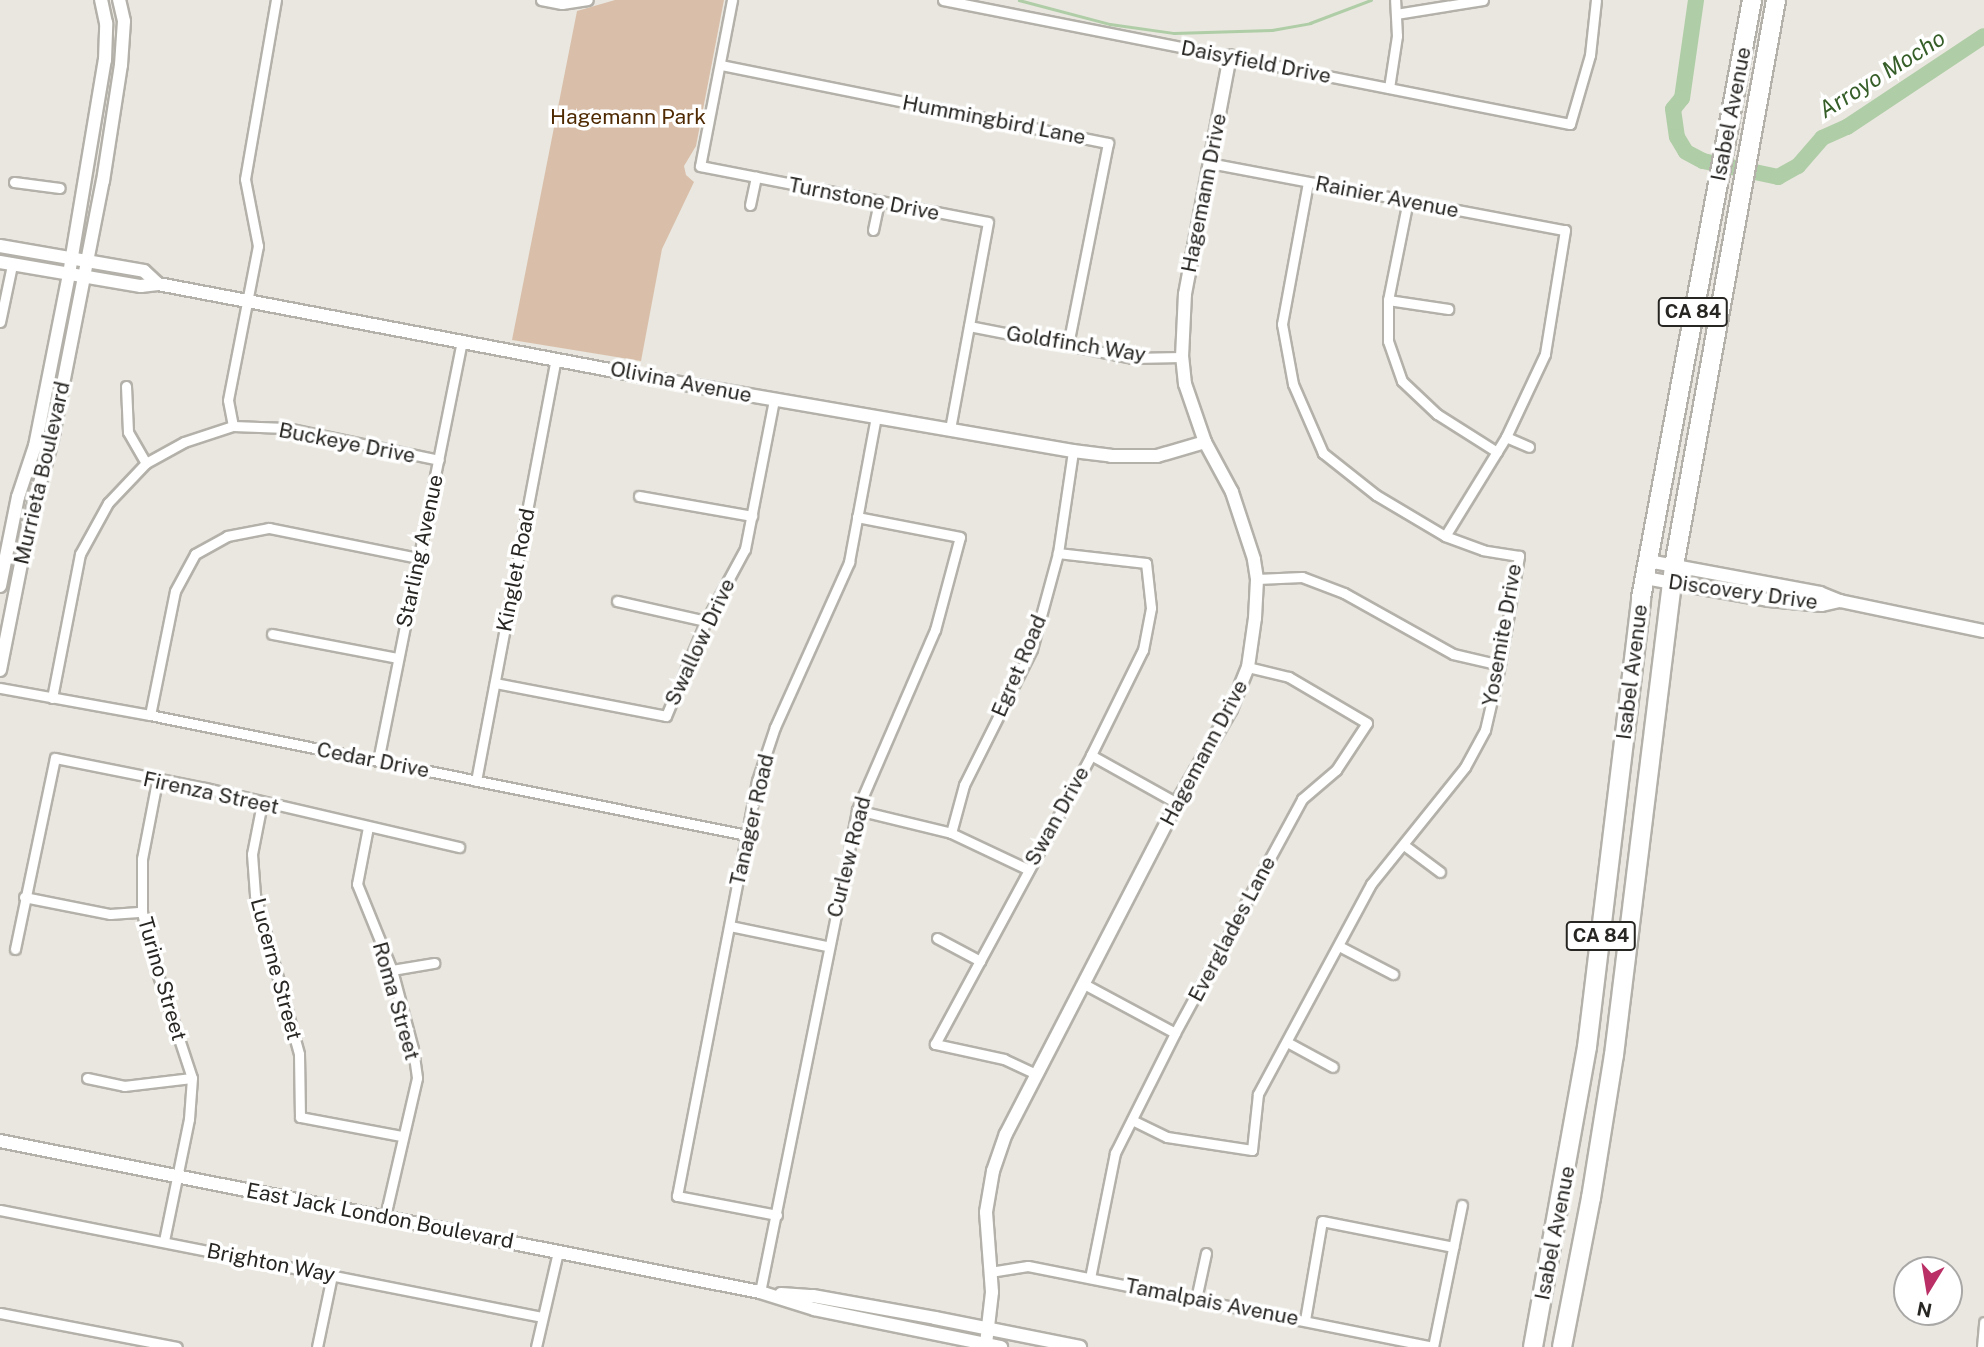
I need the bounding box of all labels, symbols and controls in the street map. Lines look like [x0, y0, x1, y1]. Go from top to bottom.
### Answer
water label: Arroyo Mocho [1814, 24, 1950, 124]
street label: Daisyfield Drive [1179, 35, 1333, 89]
street label: Isabel Avenue [1706, 45, 1756, 183]
street label: Hummingbird Lane [900, 90, 1088, 150]
park label: Hagemann Park [550, 104, 706, 130]
street label: Hagemann Drive [1176, 111, 1232, 275]
street label: Rainier Avenue [1313, 171, 1461, 223]
street label: Turnstone Drive [786, 172, 942, 226]
road number: CA 84 [1656, 296, 1730, 328]
street label: Goldfinch Way [1004, 320, 1148, 368]
street label: Olivina Avenue [608, 356, 754, 408]
street label: Murrieta Boulevard [9, 379, 75, 567]
street label: Buckeye Drive [276, 417, 418, 469]
street label: Starling Avenue [392, 472, 448, 630]
street label: Kinglet Road [492, 506, 540, 634]
street label: Yosemite Drive [1477, 562, 1527, 708]
street label: Discovery Drive [1667, 569, 1819, 615]
street label: Swallow Drive [660, 574, 740, 710]
street label: Isabel Avenue [1611, 603, 1653, 741]
street label: Egret Road [986, 611, 1052, 721]
street label: Hagemann Drive [1155, 676, 1253, 830]
street label: Cedar Drive [315, 737, 431, 783]
street label: Tanager Road [725, 752, 779, 888]
street label: Swan Drive [1019, 762, 1095, 870]
street label: Firenza Street [141, 766, 281, 820]
street label: Curlew Road [822, 794, 876, 920]
street label: Everglades Lane [1183, 852, 1281, 1006]
street label: Lucerne Street [245, 895, 307, 1043]
street label: Turino Street [132, 914, 192, 1044]
road number: CA 84 [1564, 920, 1638, 952]
street label: Roma Street [367, 939, 425, 1063]
street label: Isabel Avenue [1530, 1164, 1580, 1302]
street label: East Jack London Boulevard [244, 1178, 516, 1254]
street label: Brighton Way [204, 1238, 338, 1288]
north arrow [1893, 1256, 1963, 1326]
street label: Tamalpais Avenue [1123, 1273, 1301, 1331]
text: N [1915, 1297, 1934, 1322]

